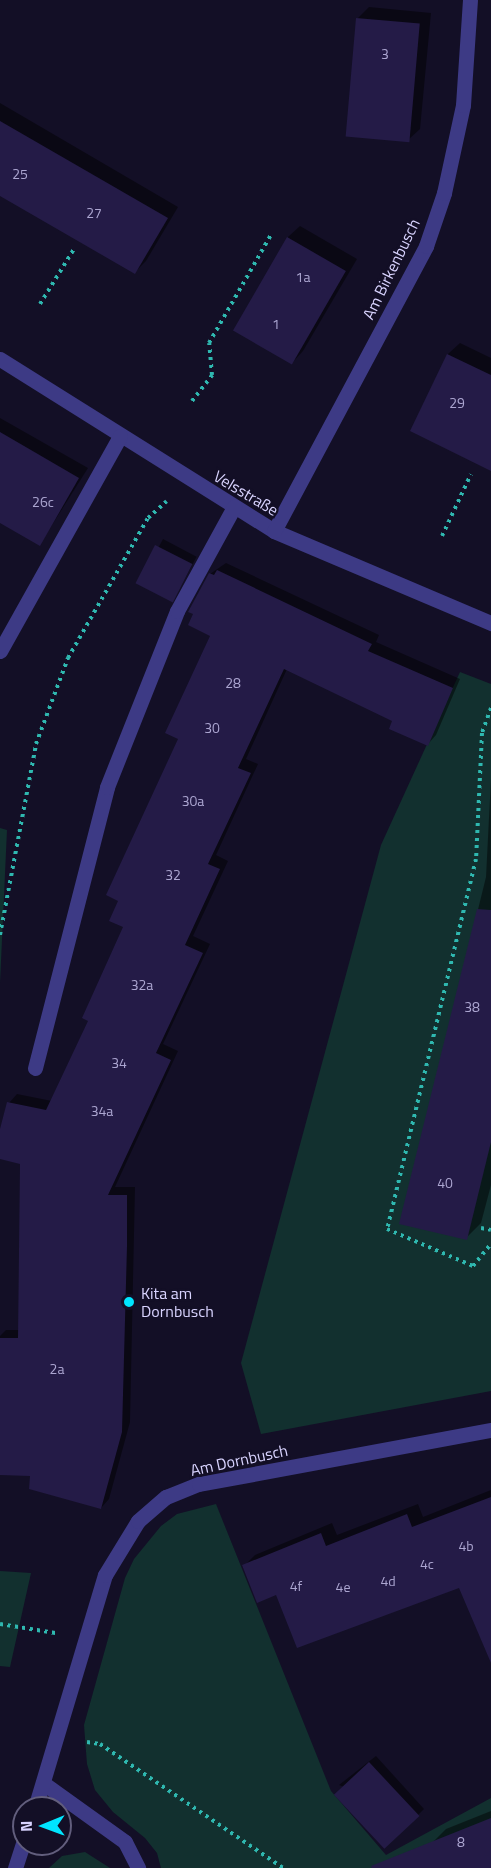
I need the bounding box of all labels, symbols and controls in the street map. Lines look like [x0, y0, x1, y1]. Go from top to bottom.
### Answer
house number: 3 [381, 46, 389, 62]
house number: 25 [12, 166, 28, 182]
house number: 27 [86, 205, 102, 221]
street label: Am Birkenbusch [358, 216, 424, 322]
house number: 1a [296, 269, 310, 285]
house number: 1 [272, 316, 280, 332]
house number: 29 [449, 395, 465, 411]
street label: Velsstraße [210, 466, 282, 520]
house number: 26c [32, 494, 54, 510]
house number: 28 [225, 675, 241, 691]
house number: 30 [204, 720, 220, 736]
house number: 30a [182, 793, 204, 809]
house number: 32 [165, 867, 181, 883]
house number: 32a [131, 977, 153, 993]
house number: 38 [464, 999, 480, 1015]
house number: 34 [111, 1055, 127, 1071]
house number: 34a [91, 1103, 113, 1119]
house number: 40 [437, 1175, 453, 1191]
place label: Kita am Dornbusch [141, 1283, 214, 1321]
marker: Kita am Dornbusch [122, 1295, 136, 1309]
house number: 2a [50, 1361, 64, 1377]
street label: Am Dornbusch [188, 1440, 290, 1480]
house number: 4b [458, 1538, 474, 1554]
house number: 4c [420, 1556, 434, 1572]
house number: 4d [380, 1573, 396, 1589]
house number: 4f [290, 1578, 302, 1594]
house number: 4e [336, 1579, 350, 1595]
north arrow [12, 1796, 72, 1856]
text: N [14, 1821, 38, 1832]
house number: 8 [457, 1834, 465, 1850]

